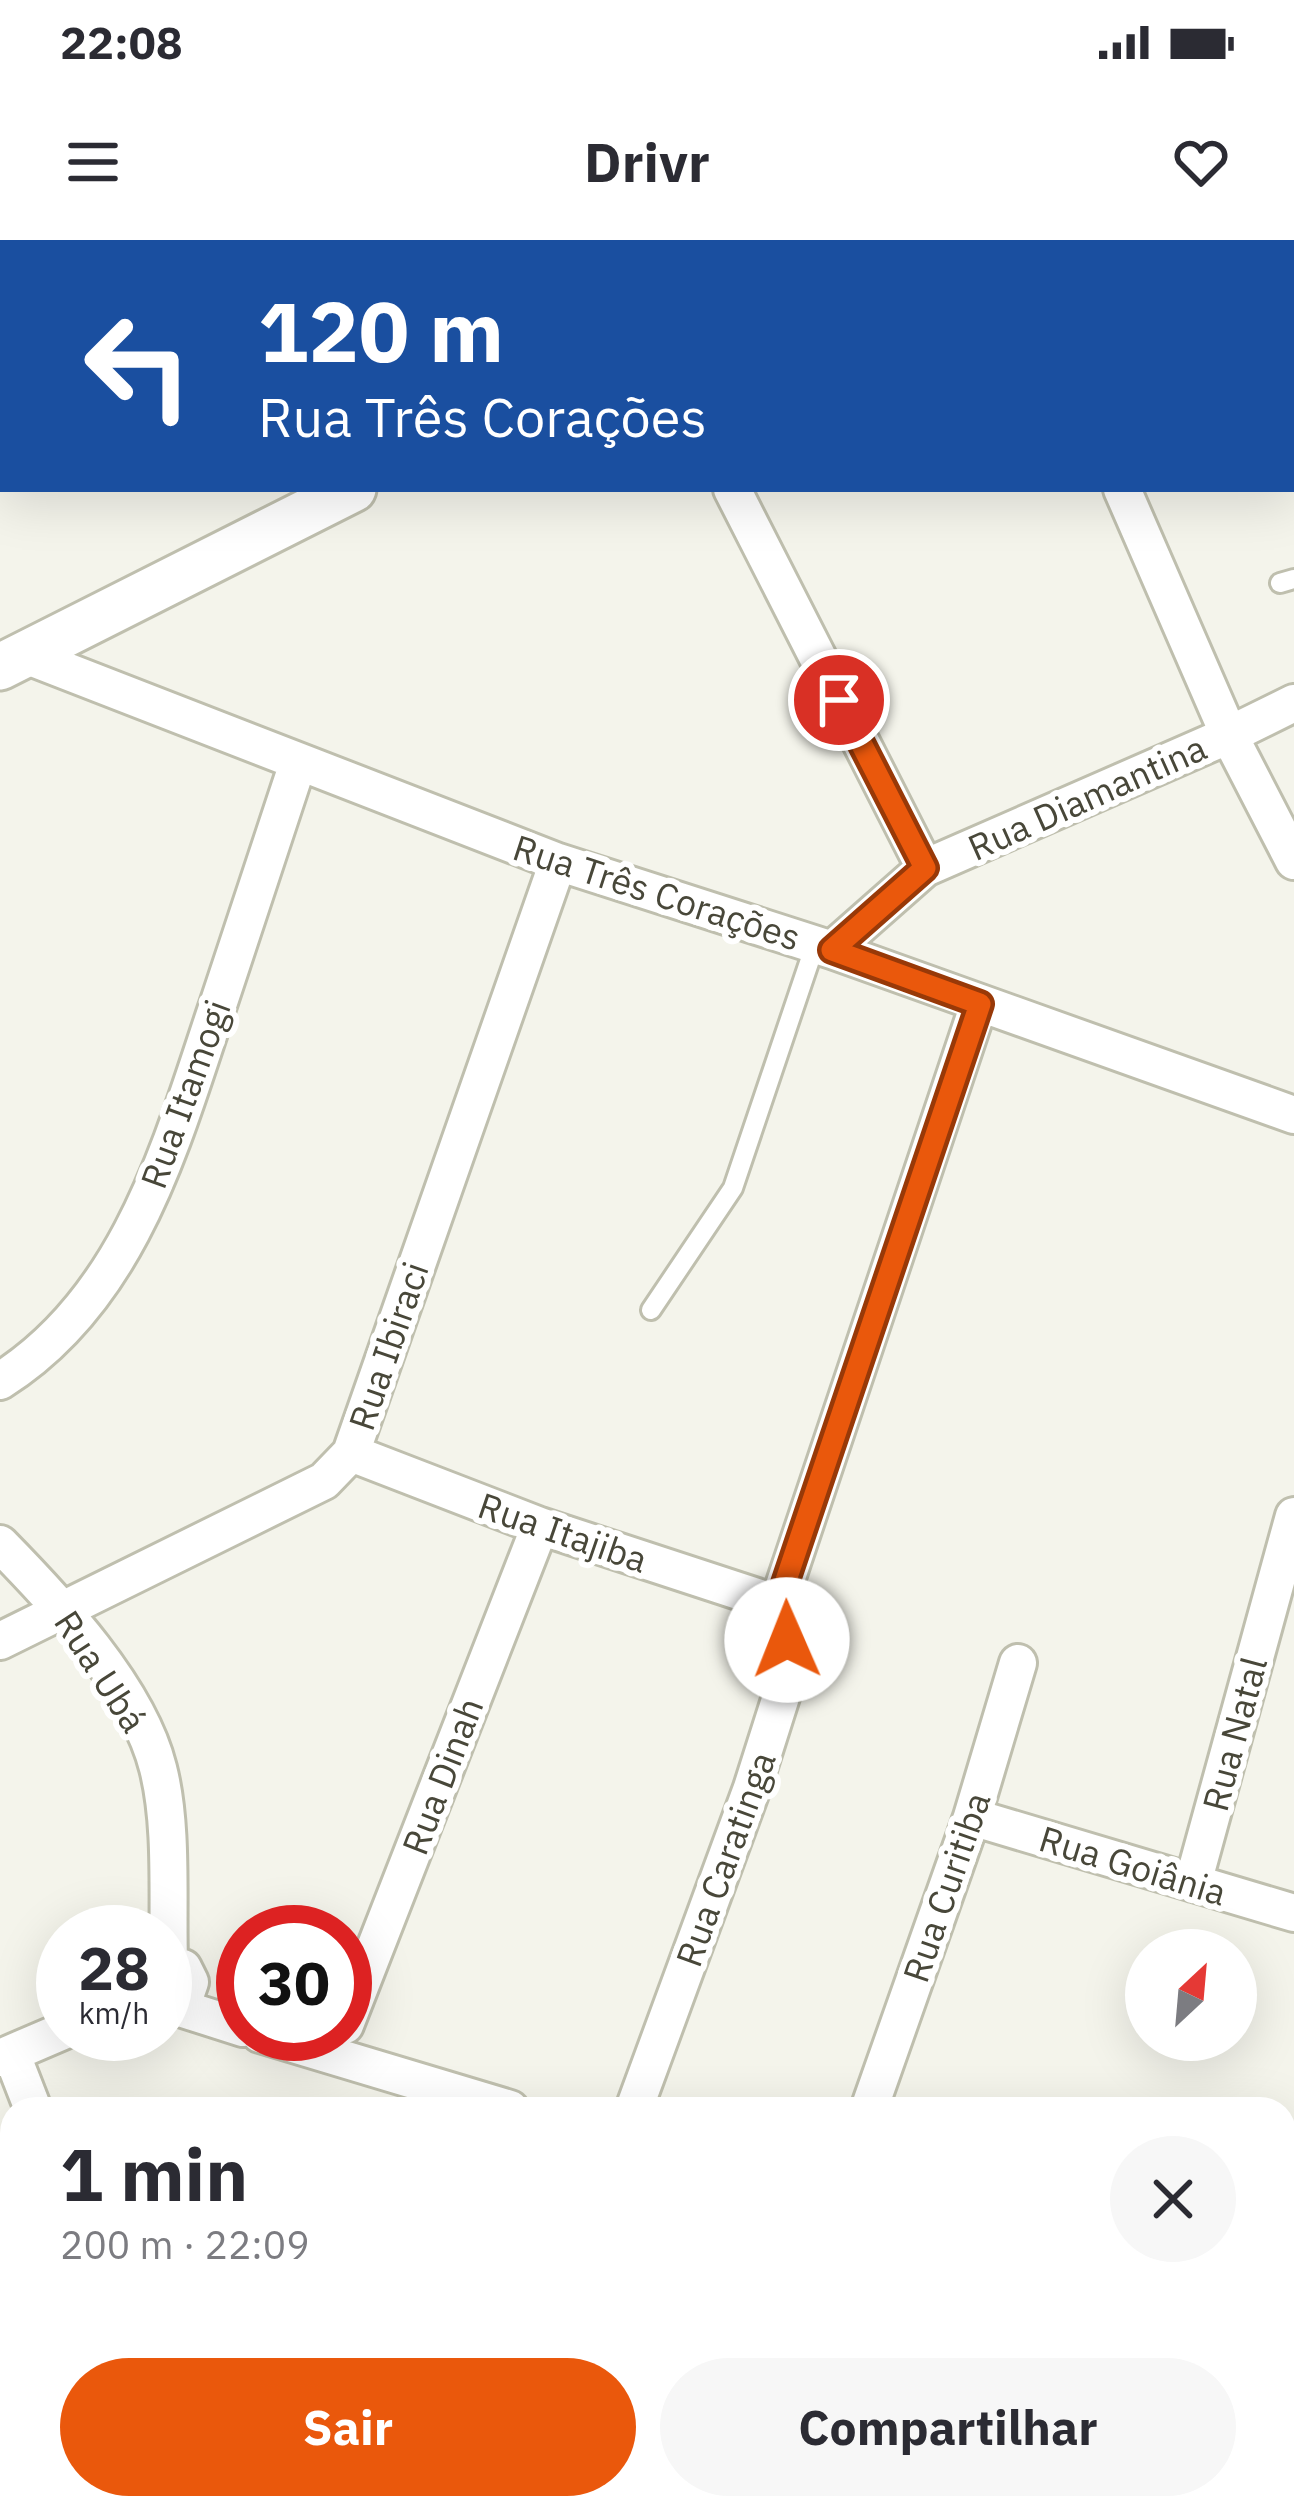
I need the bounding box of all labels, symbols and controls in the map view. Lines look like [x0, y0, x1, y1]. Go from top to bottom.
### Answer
text: 22:08 [60, 13, 183, 71]
text: Drivr [584, 127, 710, 197]
icon: menu [60, 129, 126, 195]
icon: heart [1168, 129, 1234, 195]
text: 120 m [258, 276, 504, 385]
icon: left [60, 288, 216, 444]
text: Rua Três Corações [258, 382, 707, 452]
pin [788, 649, 890, 751]
icon: arrive [806, 667, 872, 733]
street label: Rua Diamantina [961, 723, 1213, 871]
street label: Rua Três Corações [507, 823, 807, 961]
street label: Rua Itamogi [129, 993, 241, 1195]
street label: Rua Ibiraci [337, 1256, 439, 1436]
street label: Rua Itajiba [472, 1481, 654, 1583]
position arrow [724, 1577, 850, 1703]
street label: Rua Ubá [44, 1601, 158, 1741]
street label: Rua Natal [1191, 1652, 1277, 1816]
street label: Rua Dinah [391, 1691, 493, 1861]
street label: Rua Caratinga [664, 1745, 786, 1973]
street label: Rua Curitiba [892, 1786, 1000, 1988]
street label: Rua Goiânia [1034, 1814, 1232, 1916]
speed limit sign: 30 [216, 1905, 372, 2061]
text: 28 [78, 1928, 150, 2007]
north arrow [1125, 1929, 1257, 2061]
map controls [1125, 1929, 1257, 2061]
text: km/h [79, 1993, 149, 2032]
text: 1 min [60, 2127, 248, 2221]
button: close [1110, 2136, 1236, 2262]
text: 200 m · 22:09 [60, 2219, 310, 2270]
button: Sair [60, 2358, 636, 2496]
button: Compartilhar [660, 2358, 1236, 2496]

